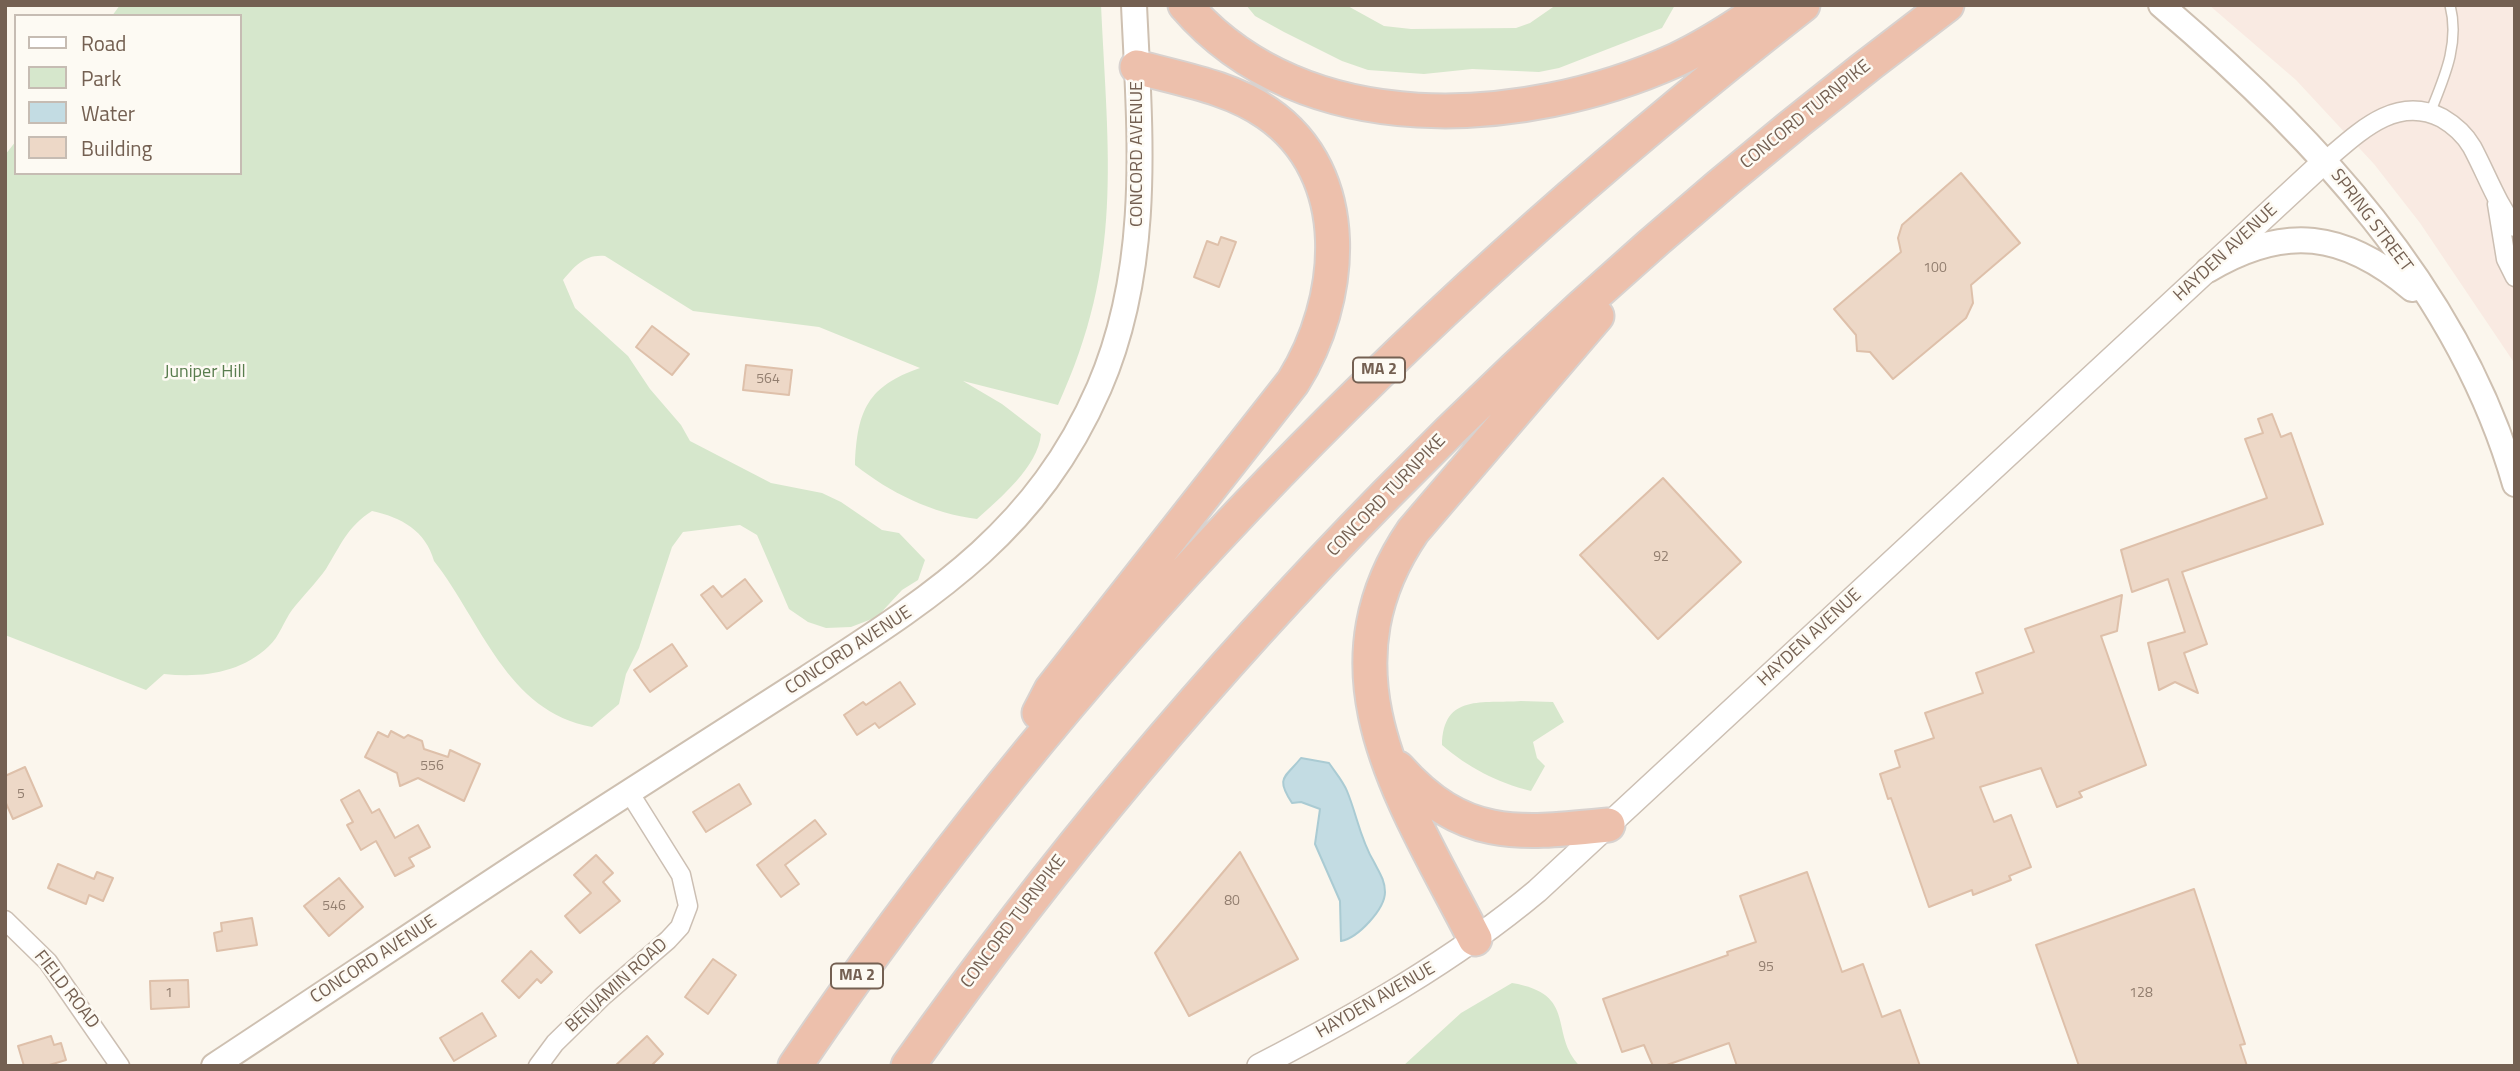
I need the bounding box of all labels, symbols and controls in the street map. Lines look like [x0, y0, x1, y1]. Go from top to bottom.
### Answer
legend [14, 14, 242, 175]
text: Road [81, 27, 126, 59]
street label: CONCORD TURNPIKE [1736, 56, 1876, 174]
text: Park [81, 62, 121, 94]
street label: CONCORD AVENUE [1127, 81, 1149, 227]
text: Water [81, 97, 135, 129]
text: Building [81, 132, 152, 164]
street label: SPRING STREET [2325, 165, 2417, 277]
street label: HAYDEN AVENUE [2170, 199, 2282, 307]
house number: 100 [1923, 261, 1947, 277]
road number: MA 2 [1353, 358, 1405, 382]
park label: Juniper Hill [164, 362, 246, 384]
house number: 564 [756, 372, 780, 388]
street label: CONCORD TURNPIKE [1323, 430, 1451, 562]
house number: 92 [1653, 550, 1669, 566]
street label: HAYDEN AVENUE [1754, 584, 1866, 692]
street label: CONCORD AVENUE [782, 602, 916, 700]
house number: 556 [420, 759, 444, 775]
house number: 5 [17, 787, 25, 803]
street label: CONCORD TURNPIKE [957, 851, 1071, 993]
house number: 80 [1224, 894, 1240, 910]
house number: 546 [322, 899, 346, 915]
street label: CONCORD AVENUE [307, 911, 441, 1009]
street label: BENJAMIN ROAD [562, 935, 672, 1037]
street label: FIELD ROAD [29, 947, 103, 1033]
street label: HAYDEN AVENUE [1313, 958, 1439, 1044]
house number: 95 [1758, 960, 1774, 976]
road number: MA 2 [831, 964, 883, 988]
house number: 1 [165, 986, 173, 1002]
house number: 128 [2129, 986, 2153, 1002]

